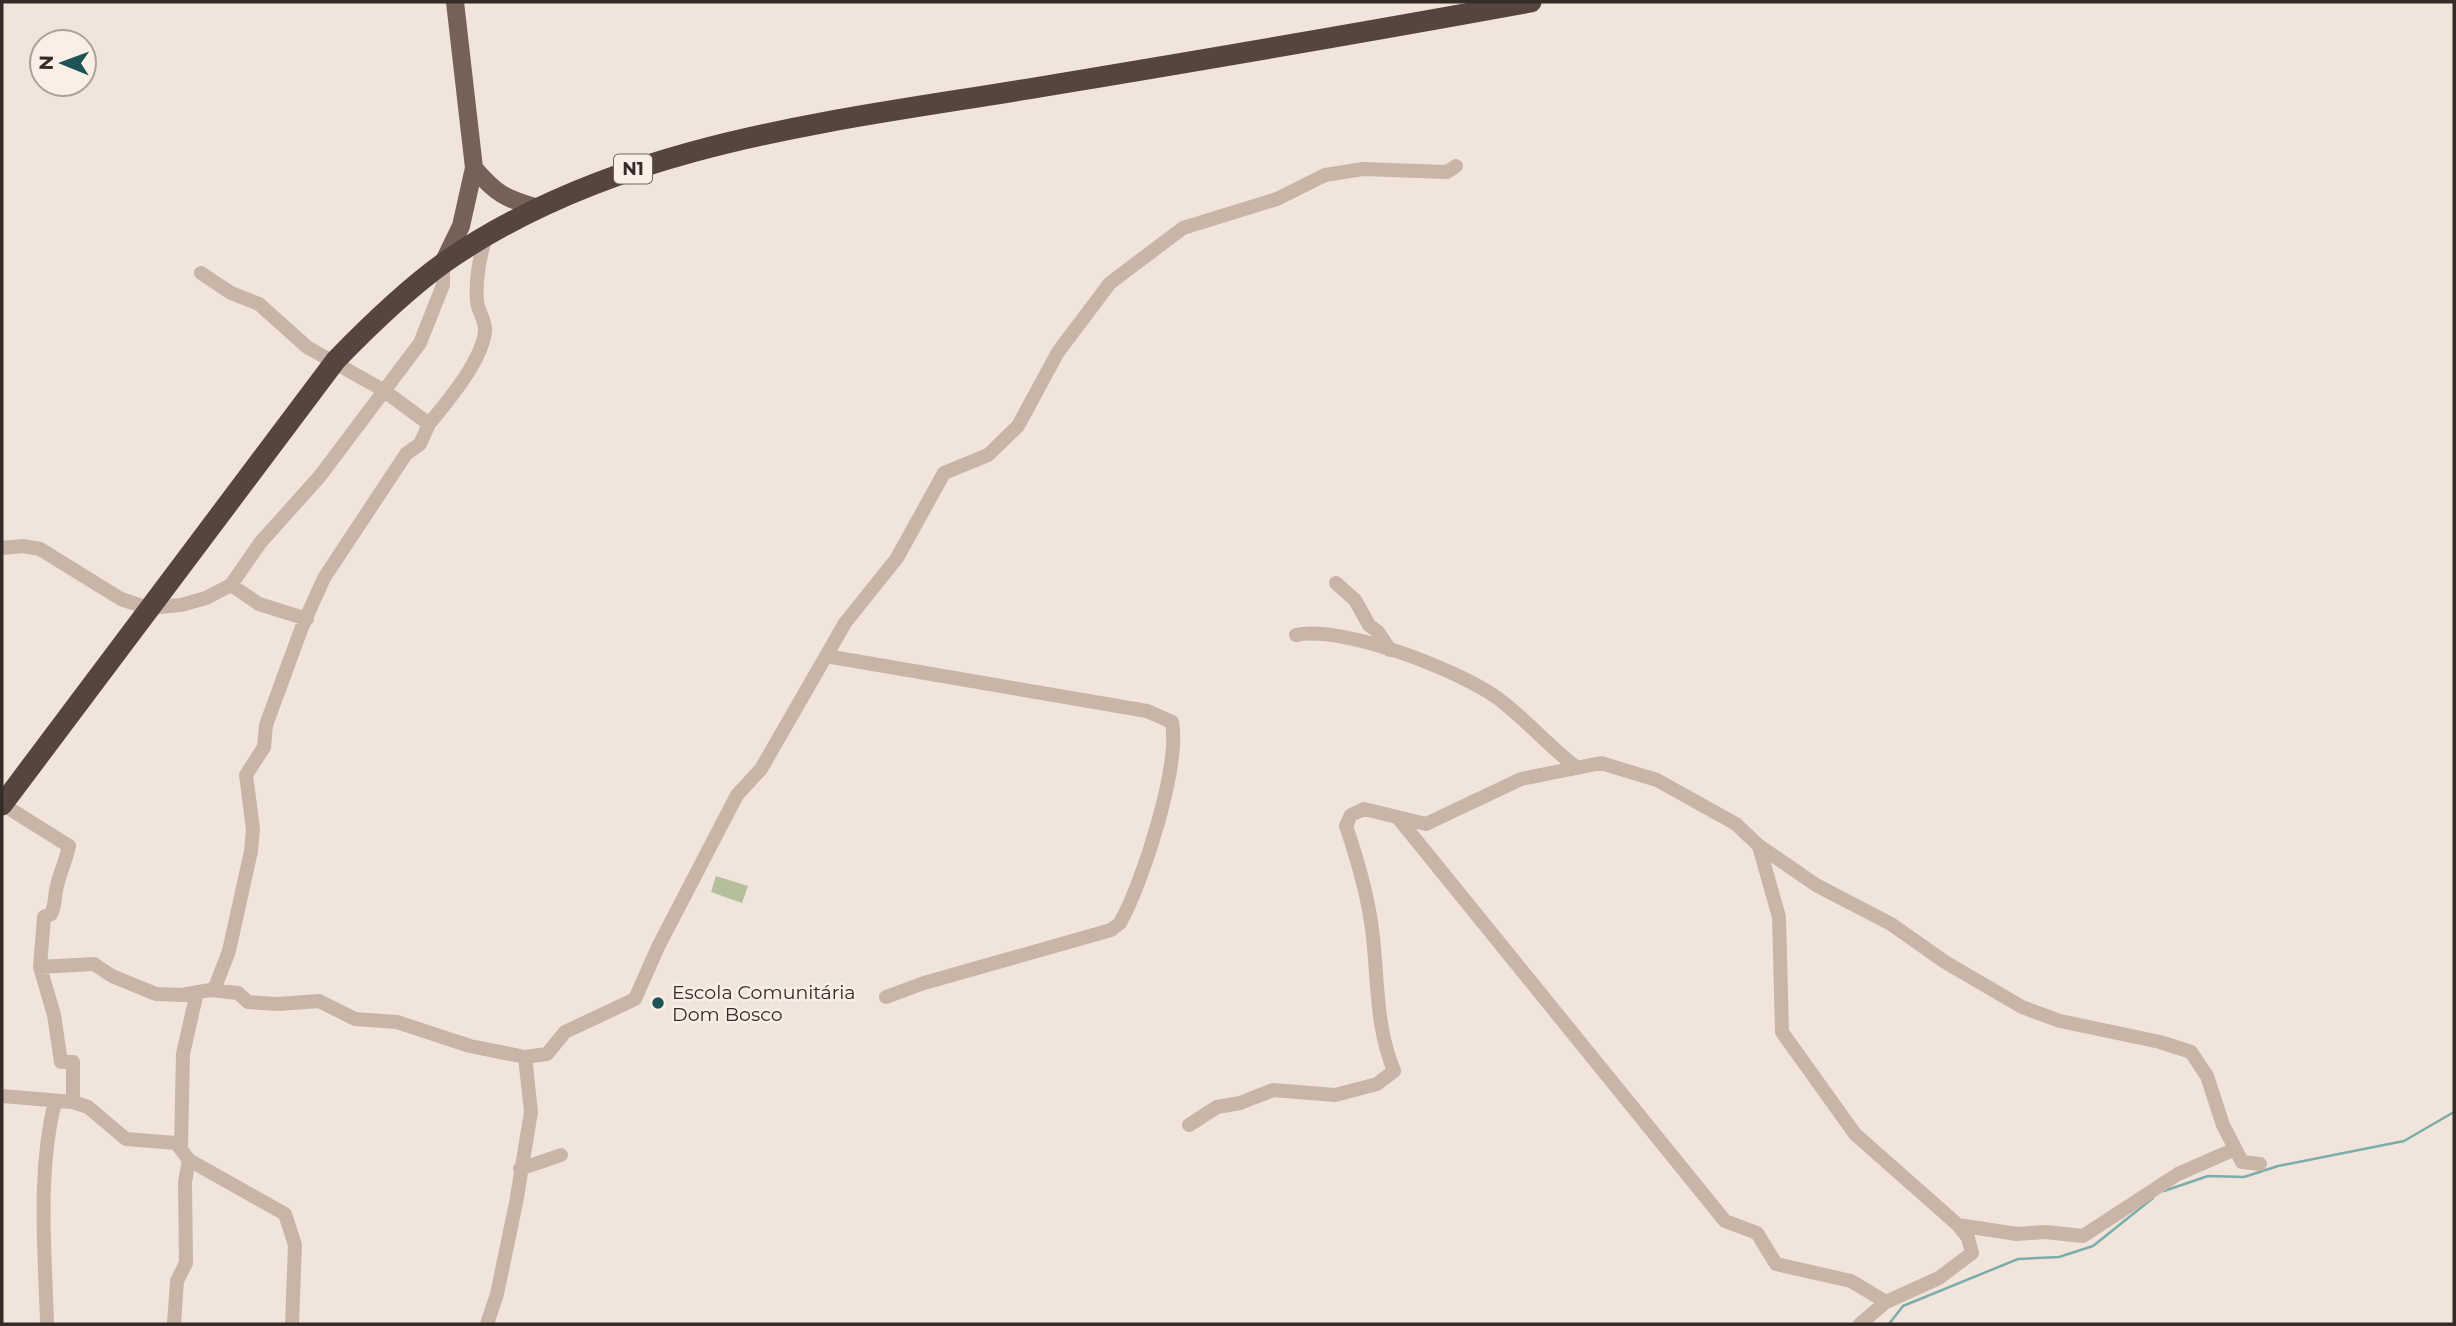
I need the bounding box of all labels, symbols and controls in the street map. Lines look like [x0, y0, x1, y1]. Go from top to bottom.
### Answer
north arrow [28, 28, 98, 98]
text: N [35, 55, 58, 71]
road number: N1 [614, 154, 652, 184]
place label: Escola Comunitária Dom Bosco [672, 981, 856, 1026]
marker: Escola Comunitária Dom Bosco [650, 995, 666, 1011]

